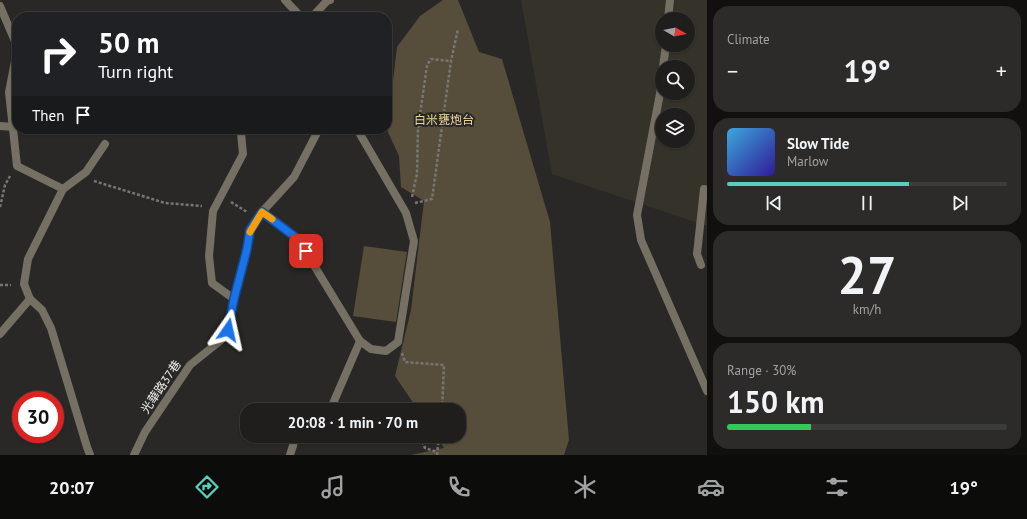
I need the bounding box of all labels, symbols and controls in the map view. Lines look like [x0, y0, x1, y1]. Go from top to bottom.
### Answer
north arrow [655, 12, 695, 52]
map controls [655, 12, 695, 148]
text: 50 m [98, 24, 159, 61]
icon: right [32, 28, 84, 80]
text: Climate [727, 31, 770, 48]
text: 19° [843, 51, 891, 90]
text: − [727, 57, 738, 85]
text: + [996, 57, 1007, 85]
text: Turn right [98, 60, 173, 83]
button: search [655, 60, 695, 100]
icon: arrive [72, 104, 94, 126]
text: Then [32, 106, 64, 125]
button: layers [655, 108, 695, 148]
park label: 白米甕炮台 [414, 112, 474, 127]
text: Slow Tide [787, 134, 849, 153]
text: Marlow [787, 153, 828, 170]
icon: previous [763, 192, 785, 214]
icon: pause [856, 192, 878, 214]
icon: next [949, 192, 971, 214]
pin [289, 234, 323, 268]
icon: arrive [295, 240, 317, 262]
text: 27 [838, 241, 896, 308]
text: km/h [853, 301, 881, 318]
position arrow [207, 309, 249, 351]
street label: 光華路37巷 [137, 357, 184, 416]
text: Range · 30% [727, 362, 796, 379]
text: 150 km [727, 382, 825, 421]
speed limit sign: 30 [12, 391, 64, 443]
text: 20:08 · 1 min · 70 m [288, 413, 418, 432]
icon: directions [193, 473, 221, 501]
icon: music [319, 473, 347, 501]
icon: phone [445, 473, 473, 501]
icon: climate [571, 473, 599, 501]
icon: car [697, 473, 725, 501]
icon: filters [823, 473, 851, 501]
text: 20:07 [49, 476, 95, 499]
text: 19° [950, 476, 978, 499]

